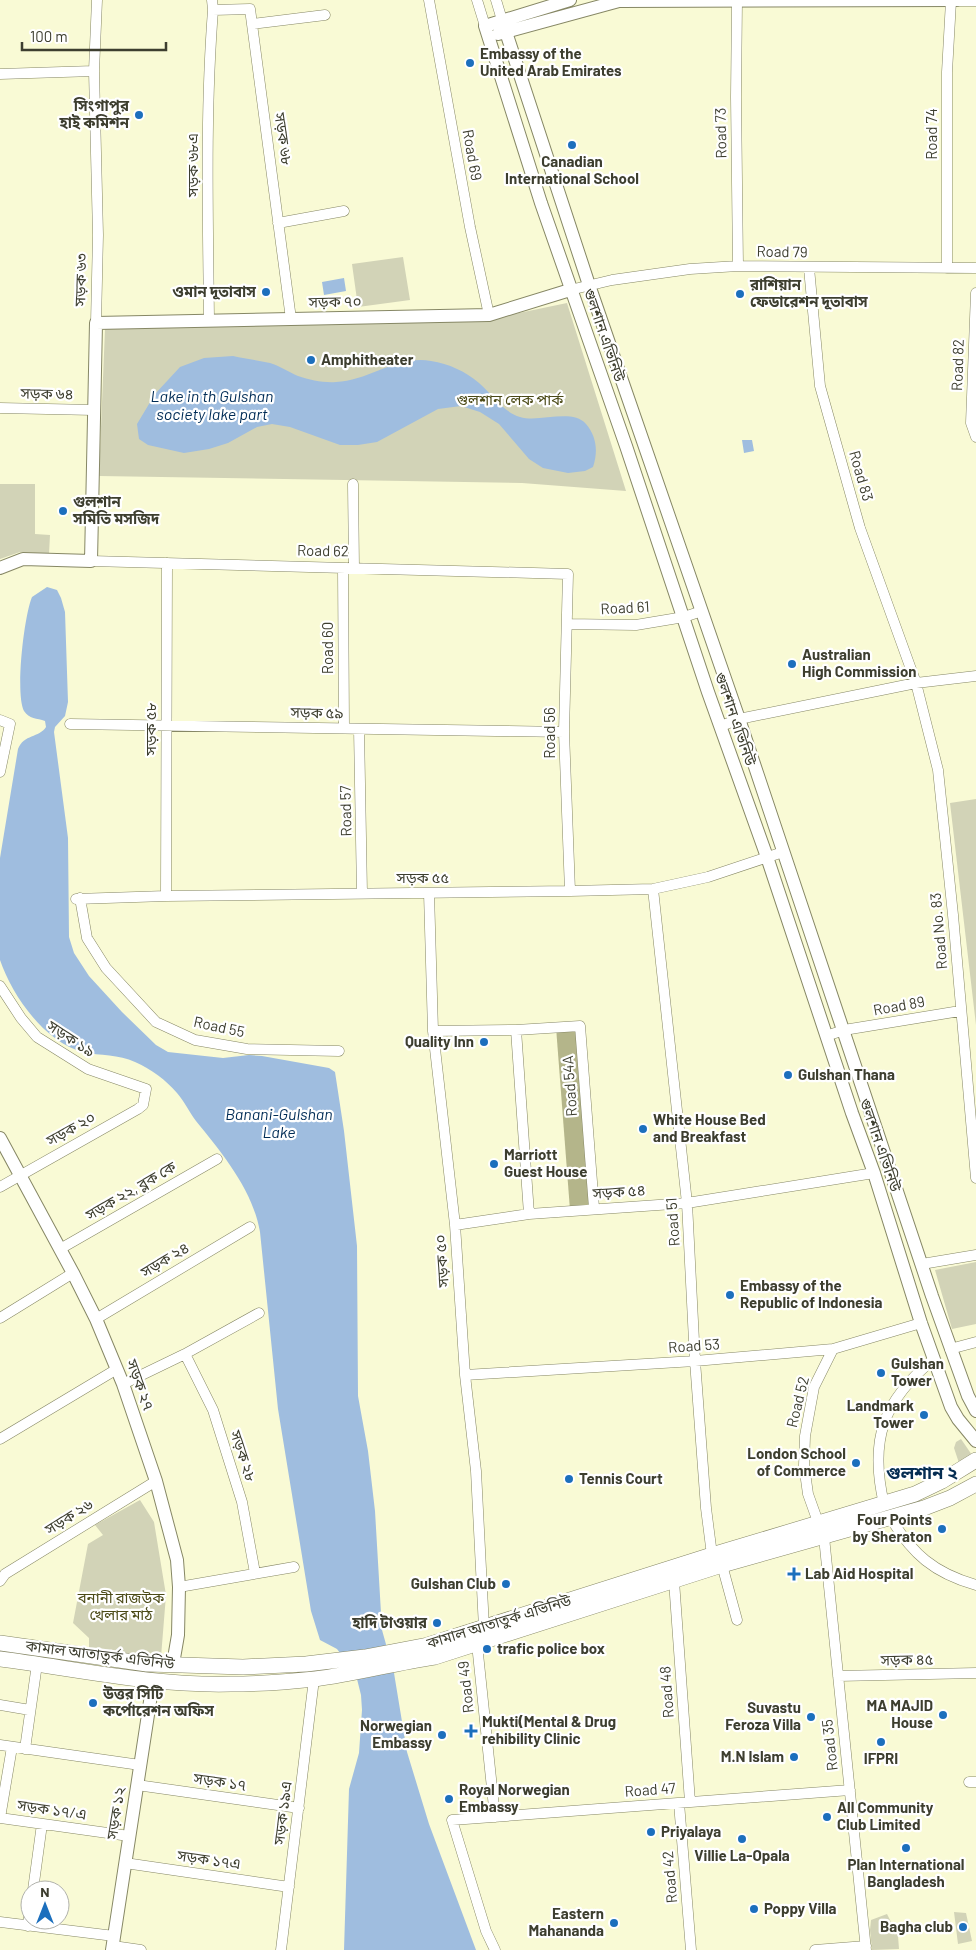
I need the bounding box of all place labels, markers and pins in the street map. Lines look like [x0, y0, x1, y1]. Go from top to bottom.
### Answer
place label: Embassy of the United Arab Emirates [480, 44, 622, 79]
marker: Embassy of the United Arab Emirates [464, 57, 476, 69]
place label: সিংগাপুর হাই কমিশন [58, 96, 130, 131]
marker: সিংগাপুর হাই কমিশন [133, 109, 145, 121]
marker: Canadian International School [566, 139, 578, 151]
place label: Canadian International School [505, 152, 639, 187]
place label: রাশিয়ান ফেডারেশন দূতাবাস [749, 275, 868, 310]
place label: ওমান দূতাবাস [172, 282, 256, 300]
marker: ওমান দূতাবাস [260, 286, 272, 298]
marker: রাশিয়ান ফেডারেশন দূতাবাস [734, 288, 746, 300]
place label: Amphitheater [321, 350, 414, 368]
marker: Amphitheater [305, 354, 317, 366]
place label: গুলশান সমিতি মসজিদ [72, 492, 160, 527]
marker: গুলশান সমিতি মসজিদ [57, 505, 69, 517]
place label: Australian High Commission [802, 645, 916, 680]
marker: Australian High Commission [786, 658, 798, 670]
place label: Quality Inn [405, 1032, 474, 1050]
marker: Quality Inn [478, 1036, 490, 1048]
place label: Gulshan Thana [798, 1065, 895, 1083]
marker: Gulshan Thana [782, 1069, 794, 1081]
place label: White House Bed and Breakfast [653, 1110, 766, 1145]
marker: White House Bed and Breakfast [637, 1123, 649, 1135]
place label: Marriott Guest House [504, 1145, 587, 1180]
marker: Marriott Guest House [488, 1158, 500, 1170]
place label: Embassy of the Republic of Indonesia [740, 1276, 883, 1311]
marker: Embassy of the Republic of Indonesia [724, 1289, 736, 1301]
place label: Gulshan Tower [891, 1354, 944, 1389]
marker: Gulshan Tower [875, 1367, 887, 1379]
place label: Landmark Tower [847, 1396, 914, 1431]
marker: Landmark Tower [918, 1409, 930, 1421]
place label: London School of Commerce [747, 1444, 846, 1479]
marker: London School of Commerce [850, 1457, 862, 1469]
place label: Tennis Court [579, 1469, 663, 1487]
marker: Tennis Court [563, 1473, 575, 1485]
place label: Four Points by Sheraton [852, 1510, 932, 1545]
marker: Four Points by Sheraton [936, 1523, 948, 1535]
place label: Lab Aid Hospital [805, 1564, 913, 1582]
marker: Lab Aid Hospital [787, 1567, 801, 1581]
place label: Gulshan Club [411, 1574, 496, 1592]
marker: Gulshan Club [500, 1578, 512, 1590]
place label: হাদি টাওয়ার [351, 1613, 428, 1631]
marker: হাদি টাওয়ার [431, 1617, 443, 1629]
place label: trafic police box [497, 1639, 605, 1657]
marker: trafic police box [481, 1643, 493, 1655]
place label: উত্তর সিটি কর্পোরেশন অফিস [102, 1684, 214, 1719]
place label: MA MAJID House [866, 1696, 933, 1731]
marker: উত্তর সিটি কর্পোরেশন অফিস [87, 1697, 99, 1709]
place label: Suvastu Feroza Villa [725, 1698, 801, 1733]
marker: MA MAJID House [937, 1709, 949, 1721]
marker: Suvastu Feroza Villa [805, 1711, 817, 1723]
place label: Mukti(Mental & Drug rehibility Clinic [482, 1712, 616, 1747]
place label: Norwegian Embassy [360, 1716, 432, 1751]
marker: Mukti(Mental & Drug rehibility Clinic [464, 1724, 478, 1738]
marker: Norwegian Embassy [436, 1729, 448, 1741]
marker: IFPRI [875, 1736, 887, 1748]
place label: M.N Islam [721, 1747, 784, 1765]
place label: IFPRI [864, 1749, 898, 1767]
marker: M.N Islam [788, 1751, 800, 1763]
place label: Royal Norwegian Embassy [459, 1780, 570, 1815]
marker: Royal Norwegian Embassy [443, 1793, 455, 1805]
place label: All Community Club Limited [837, 1798, 934, 1833]
marker: All Community Club Limited [821, 1811, 833, 1823]
place label: Priyalaya [661, 1822, 721, 1840]
marker: Priyalaya [645, 1826, 657, 1838]
marker: Villie La-Opala [736, 1833, 748, 1845]
marker: Plan International Bangladesh [900, 1842, 912, 1854]
place label: Villie La-Opala [694, 1846, 790, 1864]
place label: Plan International Bangladesh [847, 1855, 965, 1890]
place label: Poppy Villa [764, 1899, 837, 1917]
marker: Poppy Villa [748, 1903, 760, 1915]
place label: Eastern Mahananda [529, 1904, 604, 1939]
marker: Eastern Mahananda [608, 1917, 620, 1929]
place label: Bagha club [880, 1917, 953, 1935]
marker: Bagha club [957, 1921, 969, 1933]

